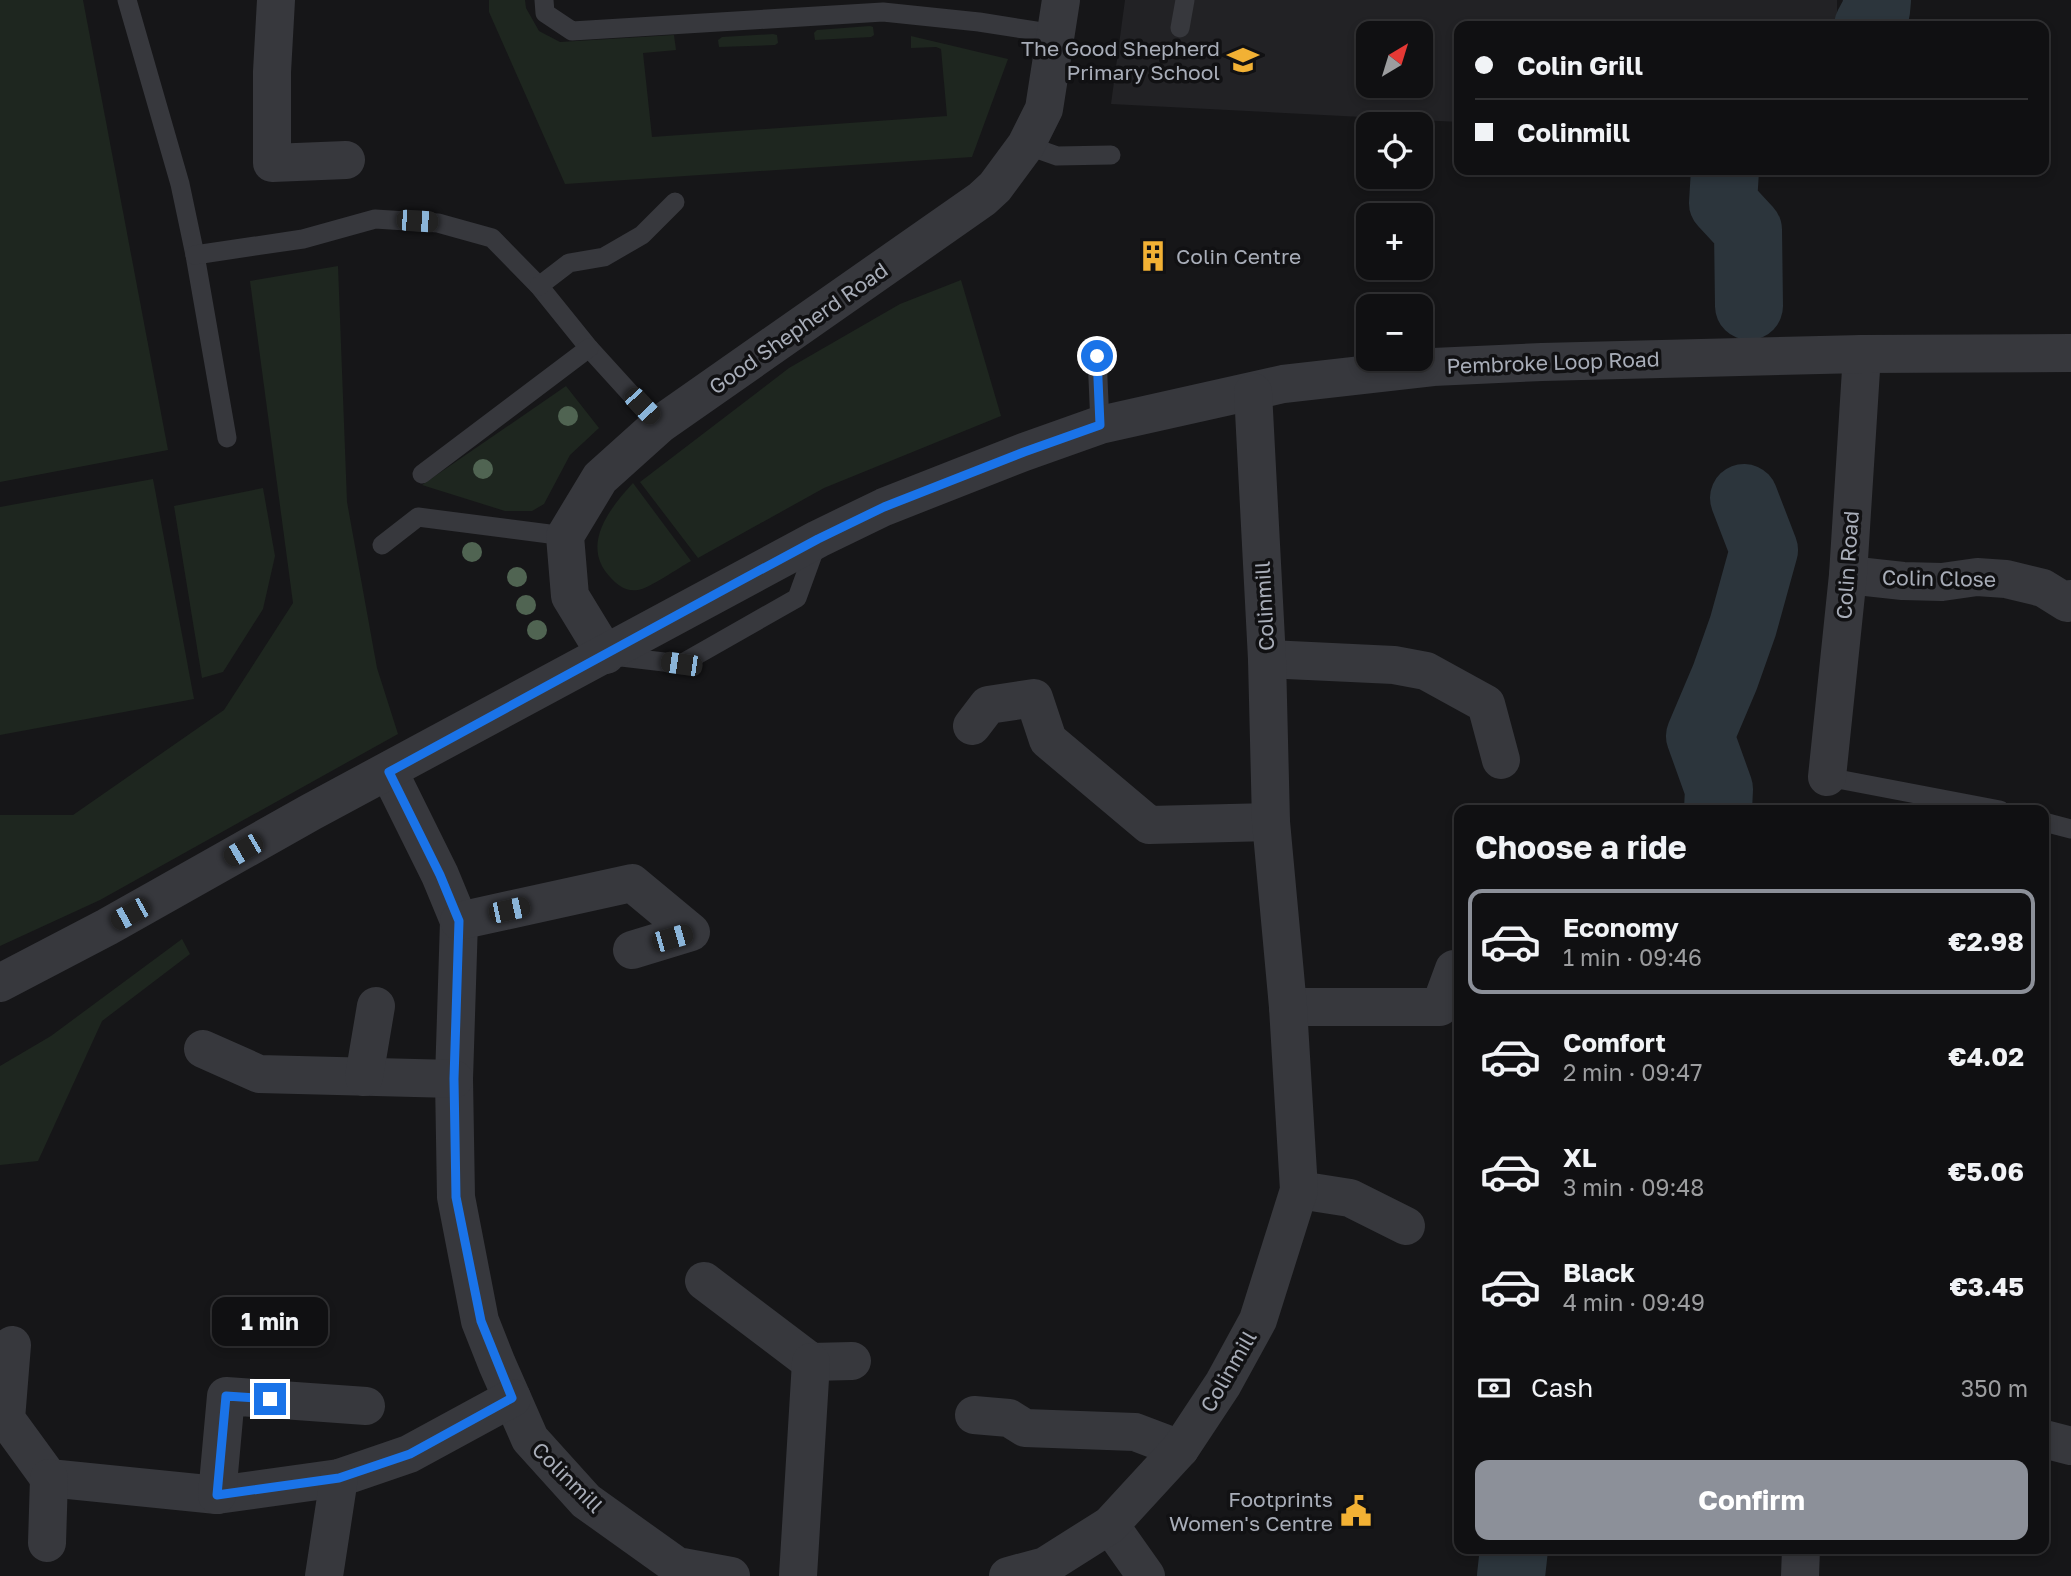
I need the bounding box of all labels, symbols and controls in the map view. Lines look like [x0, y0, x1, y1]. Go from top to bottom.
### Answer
north arrow [1356, 21, 1433, 98]
map controls [1356, 21, 1433, 371]
place label: The Good Shepherd Primary School [1021, 35, 1220, 85]
school or university icon: The Good Shepherd Primary School [1226, 43, 1260, 77]
text: Colin Grill [1517, 50, 1643, 81]
button: locate [1356, 112, 1433, 189]
text: Colinmill [1517, 117, 1630, 148]
button: + [1356, 203, 1433, 280]
car [396, 209, 439, 233]
building icon: Colin Centre [1136, 239, 1170, 273]
place label: Colin Centre [1176, 243, 1301, 269]
street label: Good Shepherd Road [704, 256, 892, 400]
button: − [1356, 294, 1433, 371]
route start [1081, 340, 1113, 372]
street label: Pembroke Loop Road [1446, 345, 1660, 379]
car [620, 383, 665, 429]
street label: Colin Road [1830, 510, 1864, 620]
street label: Colinmill [1249, 560, 1279, 652]
street label: Colin Close [1882, 564, 1996, 592]
car [659, 651, 704, 677]
text: Choose a ride [1475, 828, 1687, 866]
car [220, 830, 267, 870]
car [107, 895, 154, 933]
car [487, 895, 532, 925]
icon: car [1479, 910, 1542, 973]
text: Economy [1563, 912, 1679, 943]
car [649, 922, 696, 954]
text: €2.98 [1948, 926, 2024, 957]
text: 1 min · 09:46 [1563, 943, 1702, 971]
icon: car [1479, 1025, 1542, 1088]
text: Comfort [1563, 1027, 1666, 1058]
text: €4.02 [1948, 1041, 2024, 1072]
text: 2 min · 09:47 [1563, 1058, 1702, 1086]
icon: car [1479, 1140, 1542, 1203]
text: XL [1563, 1142, 1597, 1173]
text: €5.06 [1948, 1156, 2024, 1187]
text: 3 min · 09:48 [1563, 1173, 1704, 1201]
icon: car [1479, 1255, 1542, 1318]
text: Black [1563, 1257, 1635, 1288]
text: €3.45 [1949, 1271, 2024, 1302]
text: 4 min · 09:49 [1563, 1288, 1705, 1316]
callout: 1 min [212, 1298, 328, 1346]
text: 1 min [241, 1307, 299, 1335]
street label: Colinmill [1194, 1326, 1262, 1416]
icon: cash [1475, 1369, 1513, 1407]
text: Cash [1531, 1372, 1593, 1403]
text: 350 m [1961, 1374, 2028, 1402]
route end [254, 1383, 286, 1415]
street label: Colinmill [527, 1436, 609, 1518]
button: Confirm [1475, 1460, 2028, 1540]
place label: Footprints Women's Centre [1169, 1486, 1333, 1536]
public building icon: Footprints Women's Centre [1339, 1494, 1373, 1528]

